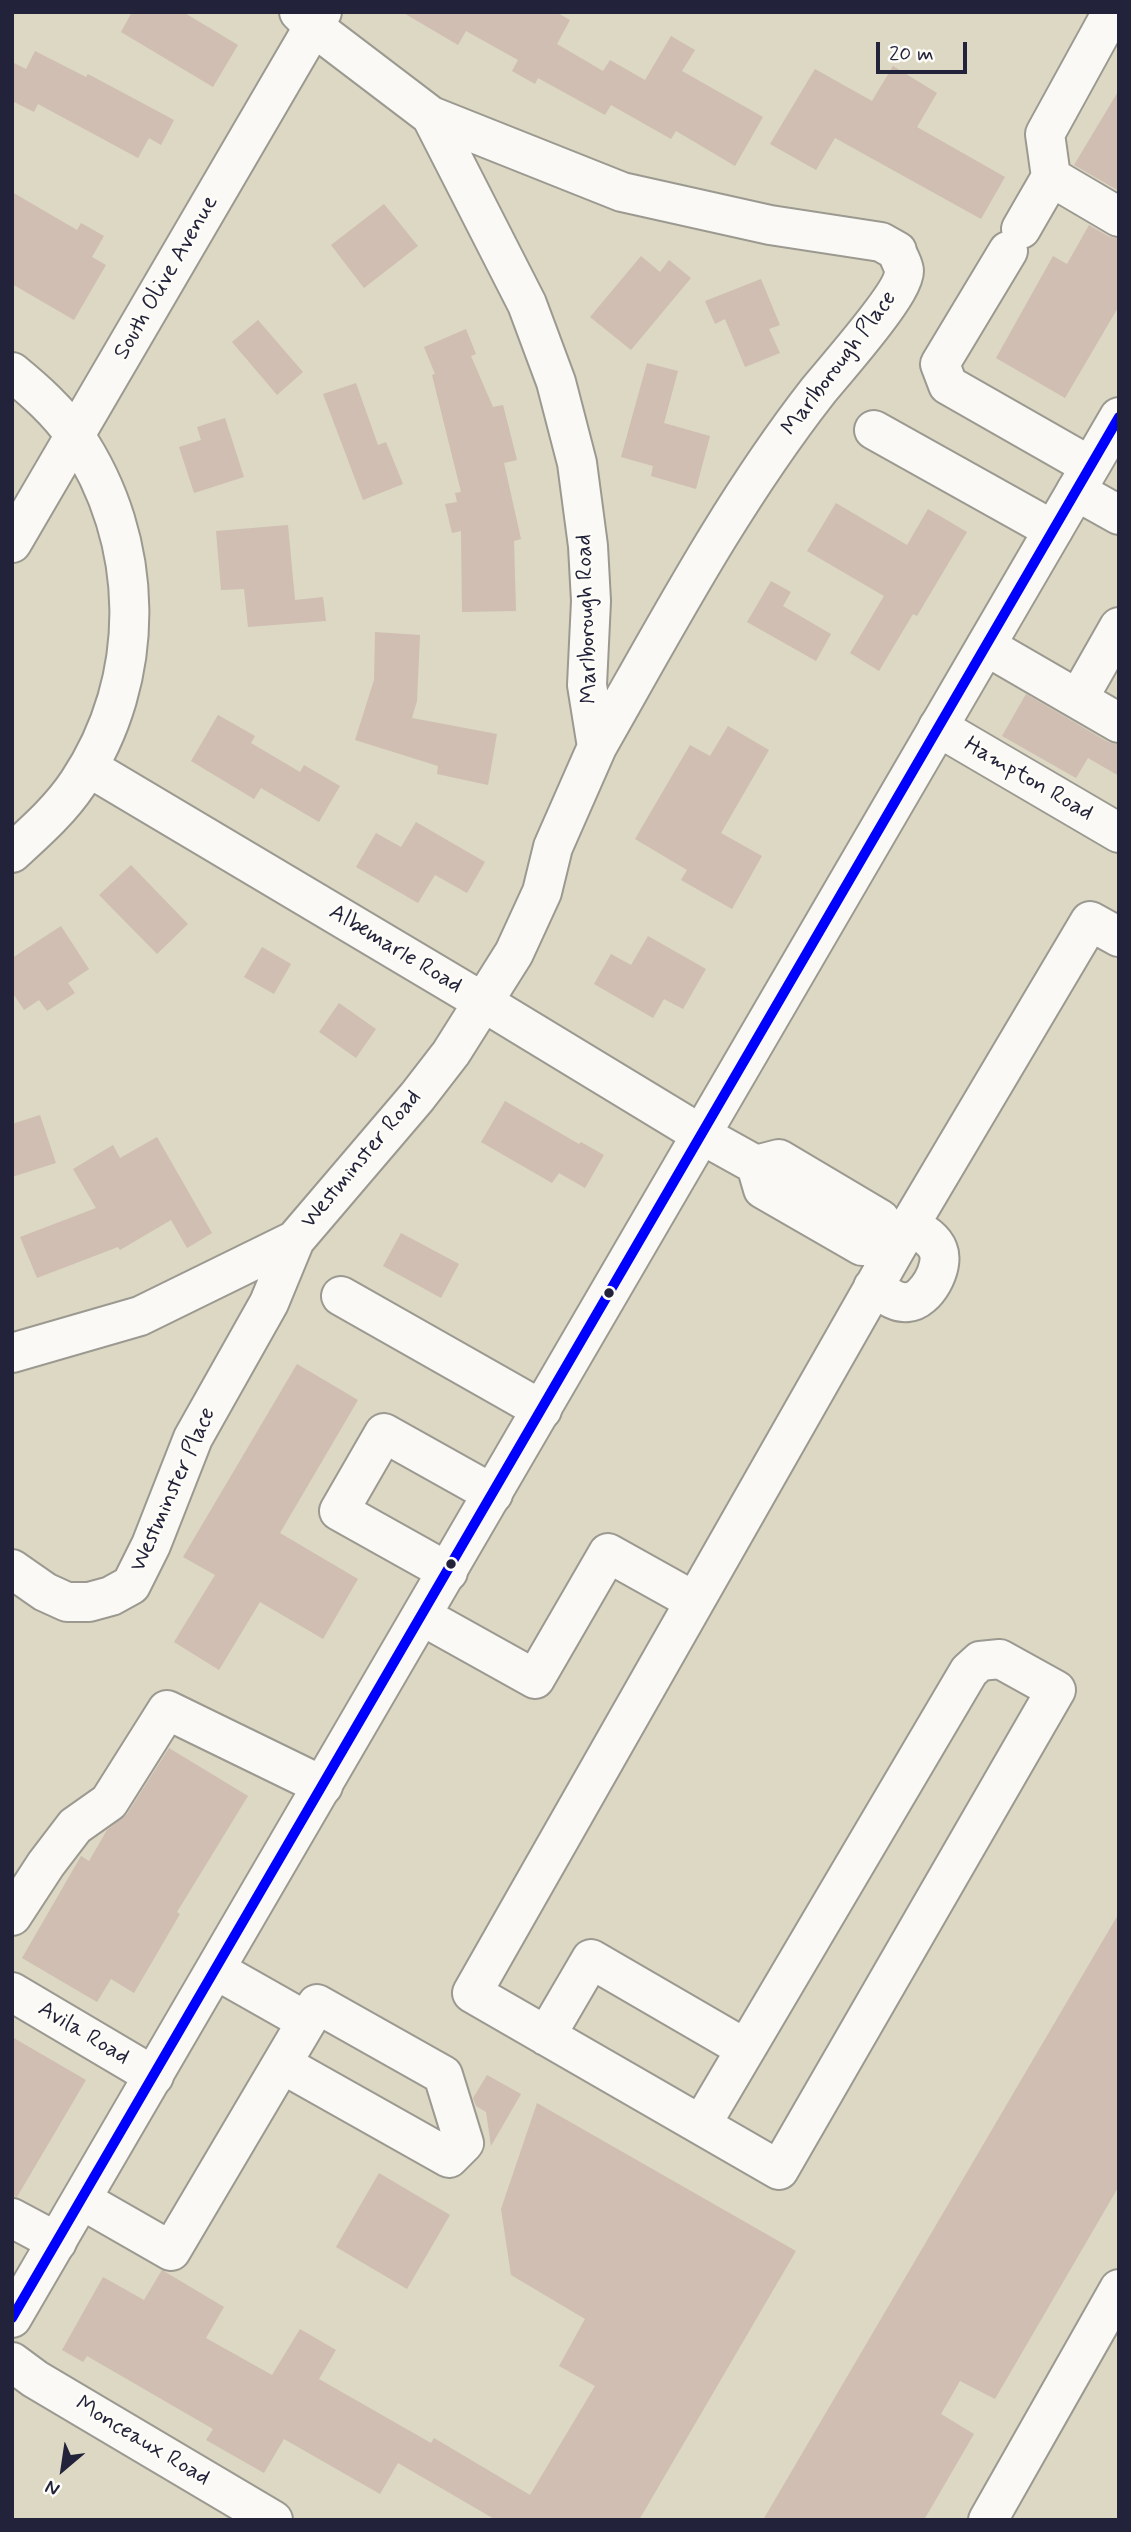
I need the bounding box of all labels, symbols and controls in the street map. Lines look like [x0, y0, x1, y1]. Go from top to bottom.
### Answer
scale bar [879, 28, 970, 72]
text: 20 m [889, 40, 934, 68]
street label: South Olive Avenue [109, 191, 225, 365]
street label: Marlborough Place [777, 286, 903, 442]
street label: Marlborough Road [571, 534, 605, 704]
street label: Hampton Road [958, 732, 1098, 828]
street label: Albemarle Road [323, 899, 467, 1001]
street label: Westminster Road [296, 1085, 428, 1235]
unlabelled marker [602, 1286, 616, 1300]
street label: Westminster Place [125, 1403, 223, 1577]
unlabelled marker [444, 1557, 458, 1571]
street label: Avila Road [32, 1996, 134, 2072]
street label: Monceaux Road [70, 2391, 214, 2493]
north arrow [28, 2434, 98, 2504]
text: N [41, 2474, 64, 2502]

